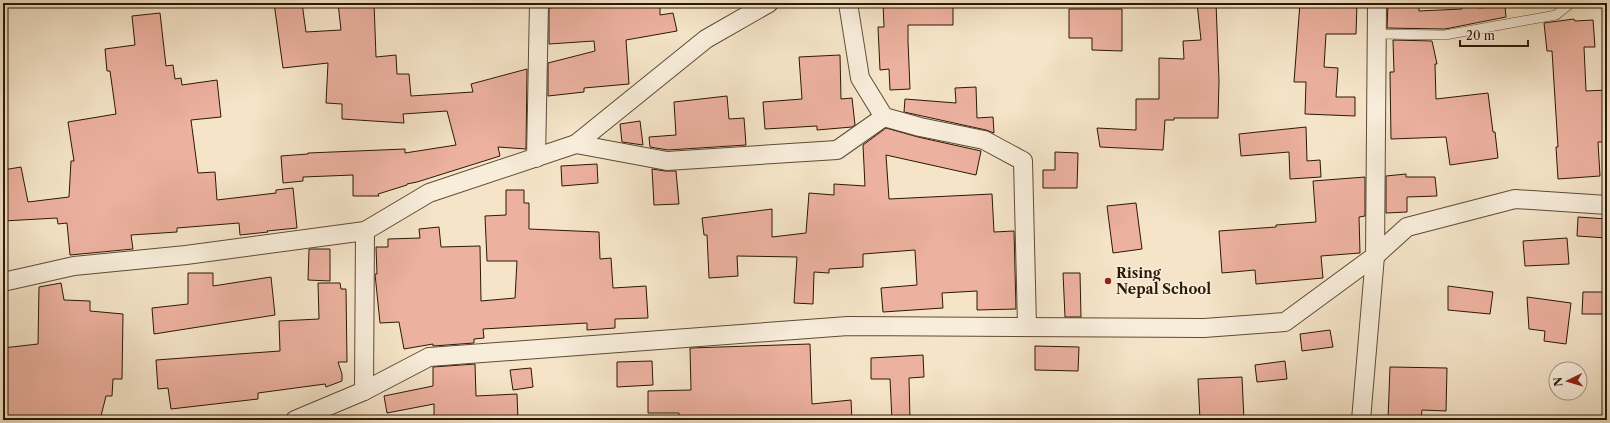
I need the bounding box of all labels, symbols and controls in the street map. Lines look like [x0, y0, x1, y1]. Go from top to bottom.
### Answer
scale bar [1460, 22, 1528, 48]
text: 20 m [1466, 28, 1495, 43]
place label: Rising Nepal School [1116, 264, 1211, 298]
marker: Rising Nepal School [1103, 276, 1113, 286]
north arrow [1548, 361, 1588, 401]
text: N [1551, 376, 1565, 387]

